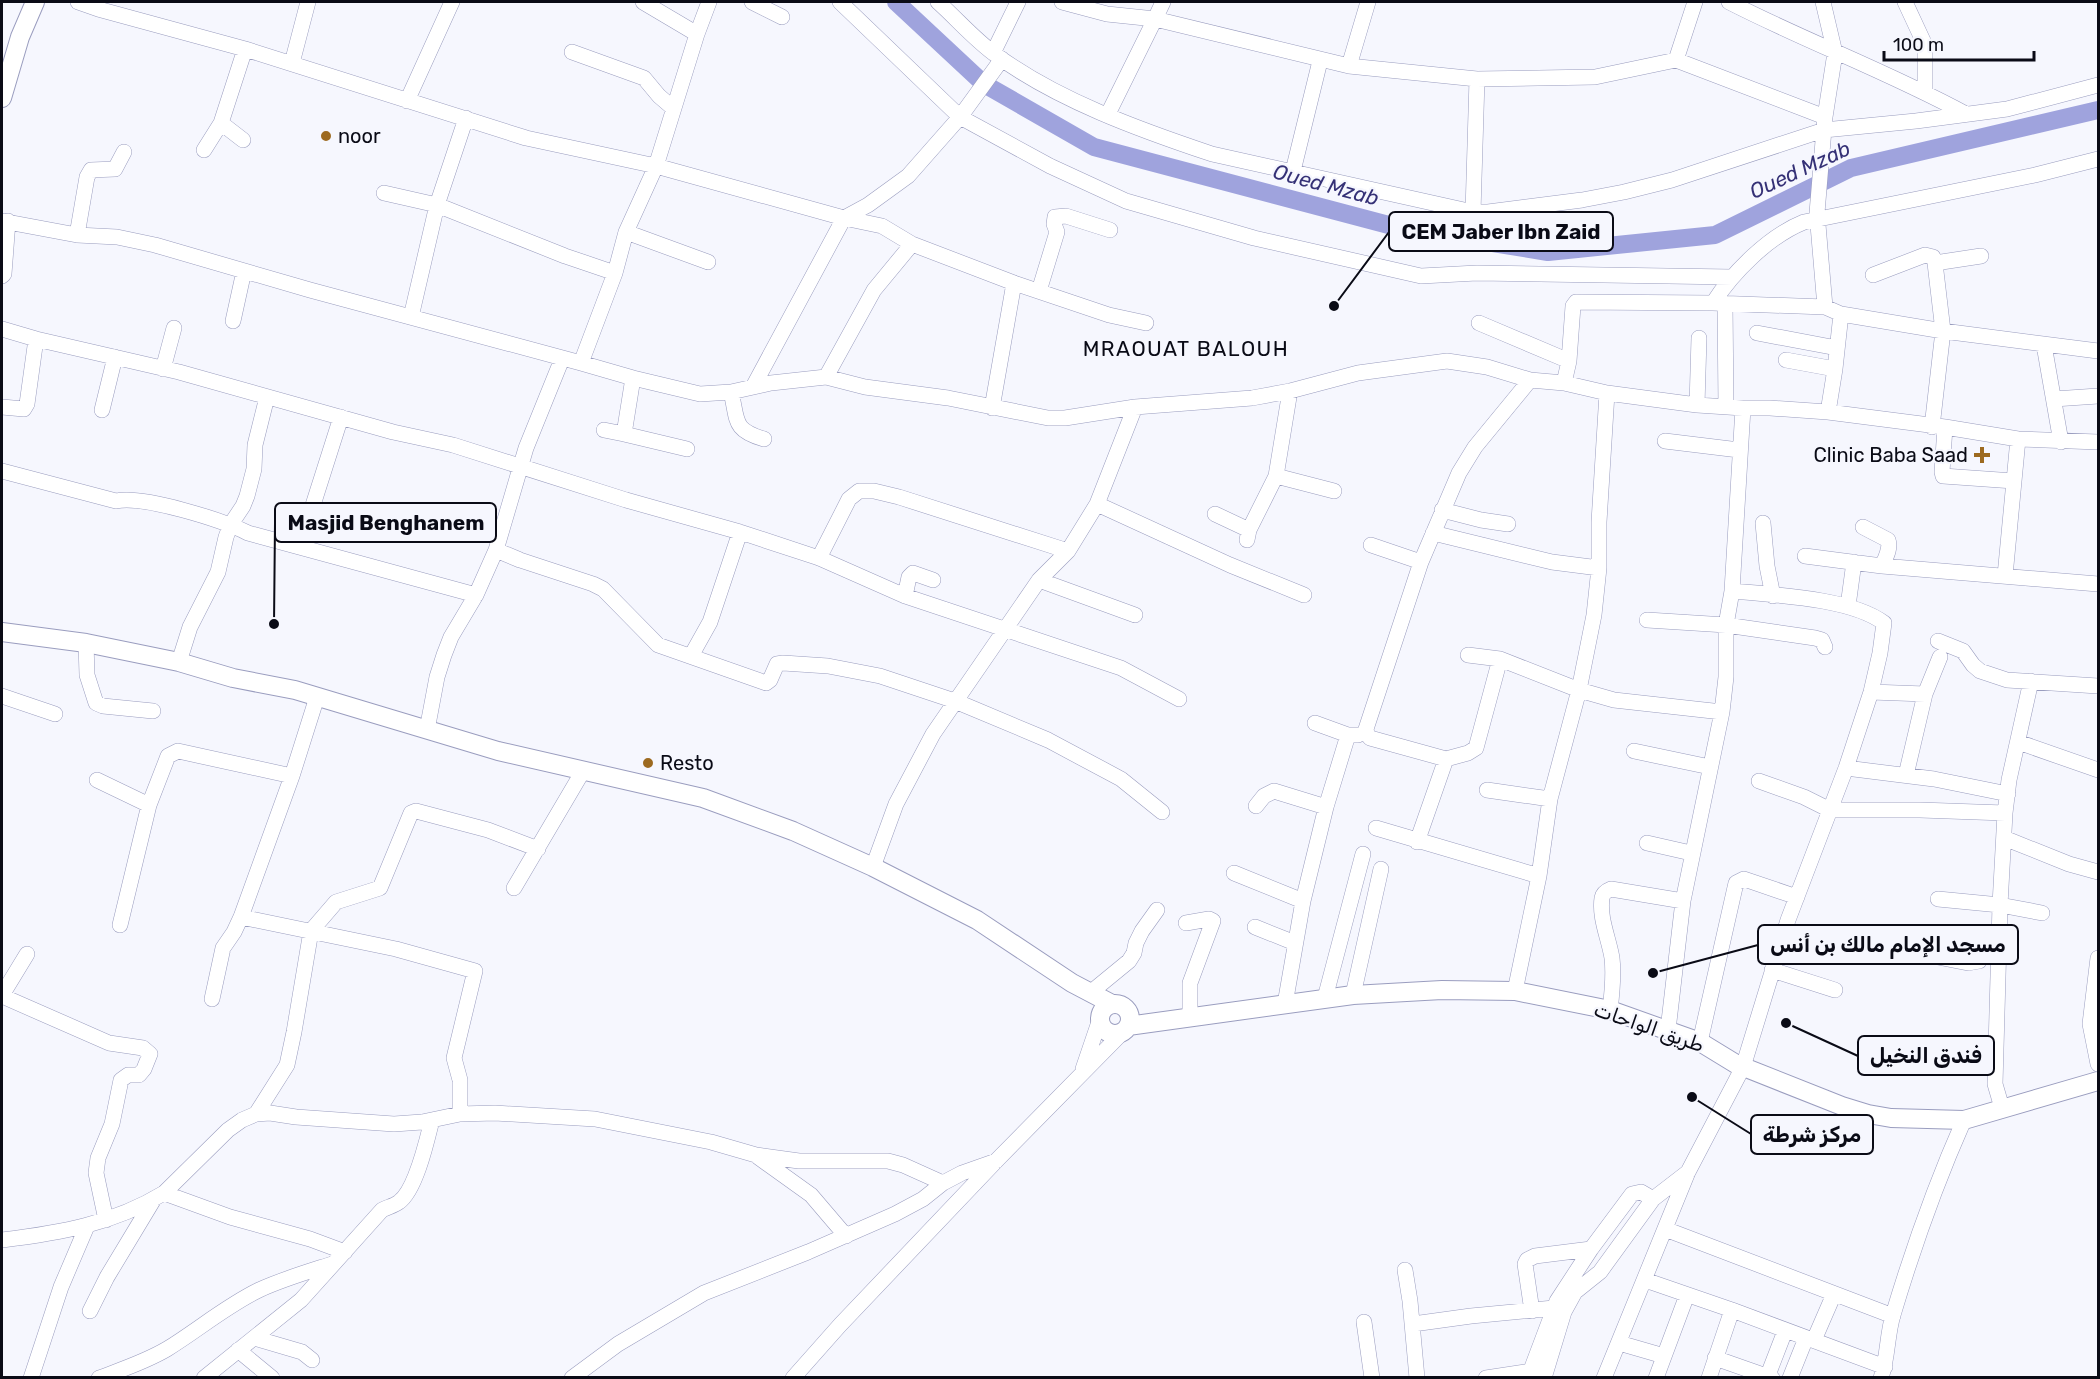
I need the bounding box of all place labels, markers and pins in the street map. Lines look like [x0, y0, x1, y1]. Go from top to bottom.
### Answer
place label: noor [338, 124, 381, 148]
marker: noor [319, 129, 333, 143]
callout: CEM Jaber Ibn Zaid [1389, 212, 1613, 251]
place label: Clinic Baba Saad [1813, 443, 1968, 467]
marker: Clinic Baba Saad [1973, 446, 1991, 464]
callout: Masjid Benghanem [275, 503, 496, 542]
place label: Resto [660, 751, 714, 775]
marker: Resto [641, 756, 655, 770]
callout: مسجد الإمام مالك بن أنس [1758, 925, 2018, 964]
callout: فندق النخيل [1858, 1036, 1994, 1075]
callout: مركز شرطة [1751, 1115, 1873, 1154]

